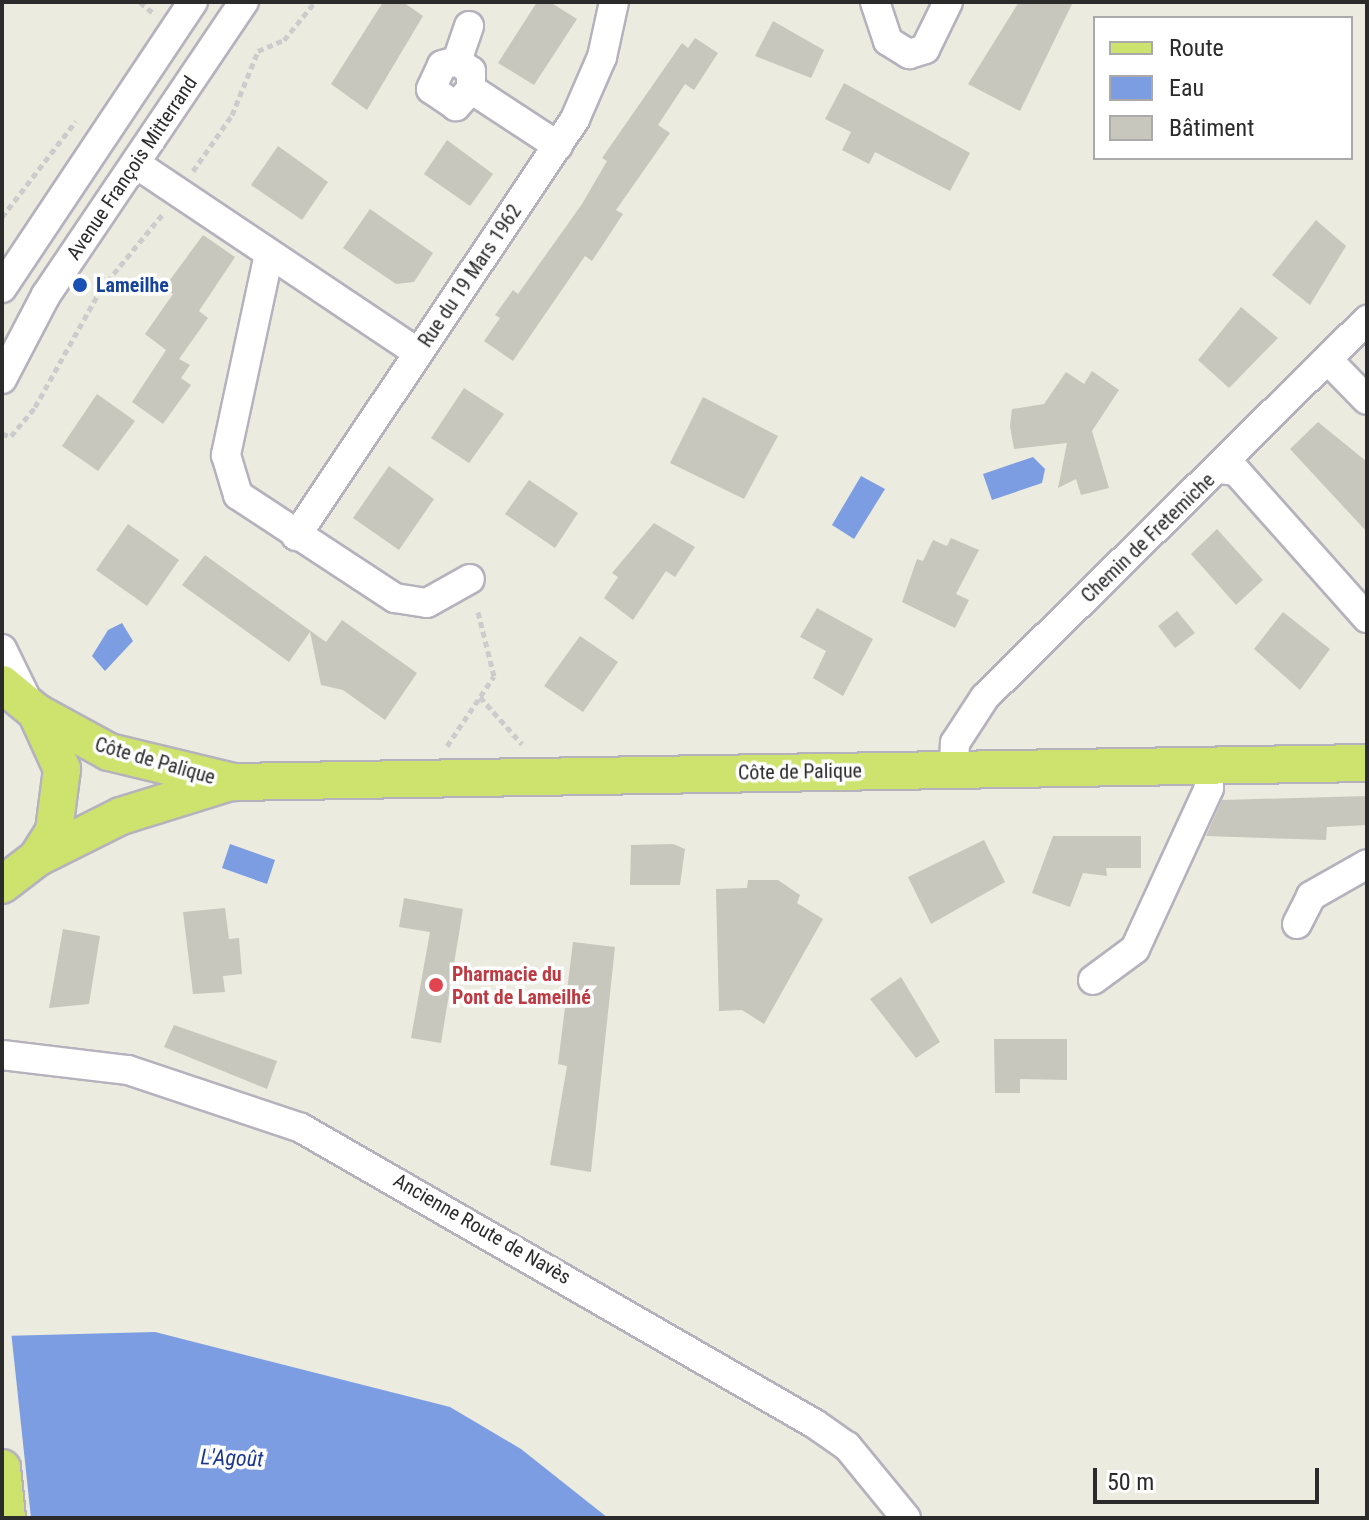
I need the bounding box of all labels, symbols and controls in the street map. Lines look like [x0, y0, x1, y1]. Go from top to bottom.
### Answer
legend [1093, 16, 1353, 160]
text: Route [1169, 34, 1224, 62]
street label: Avenue François Mitterrand [62, 72, 202, 264]
text: Eau [1169, 74, 1204, 102]
text: Bâtiment [1169, 114, 1254, 142]
street label: Rue du 19 Mars 1962 [413, 200, 527, 352]
place label: Lameilhe [96, 273, 169, 297]
marker: Lameilhe [71, 276, 89, 294]
street label: Chemin de Fretemiche [1076, 468, 1220, 608]
street label: Côte de Palique [92, 732, 218, 790]
street label: Côte de Palique [738, 759, 862, 785]
place label: Pharmacie du Pont de Lameilhé [452, 962, 591, 1009]
marker: Pharmacie du Pont de Lameilhé [427, 976, 445, 994]
street label: Ancienne Route de Navès [389, 1168, 575, 1290]
water label: L'Agoût [200, 1444, 264, 1472]
scale bar [1097, 1452, 1323, 1502]
text: 50 m [1107, 1468, 1154, 1496]

